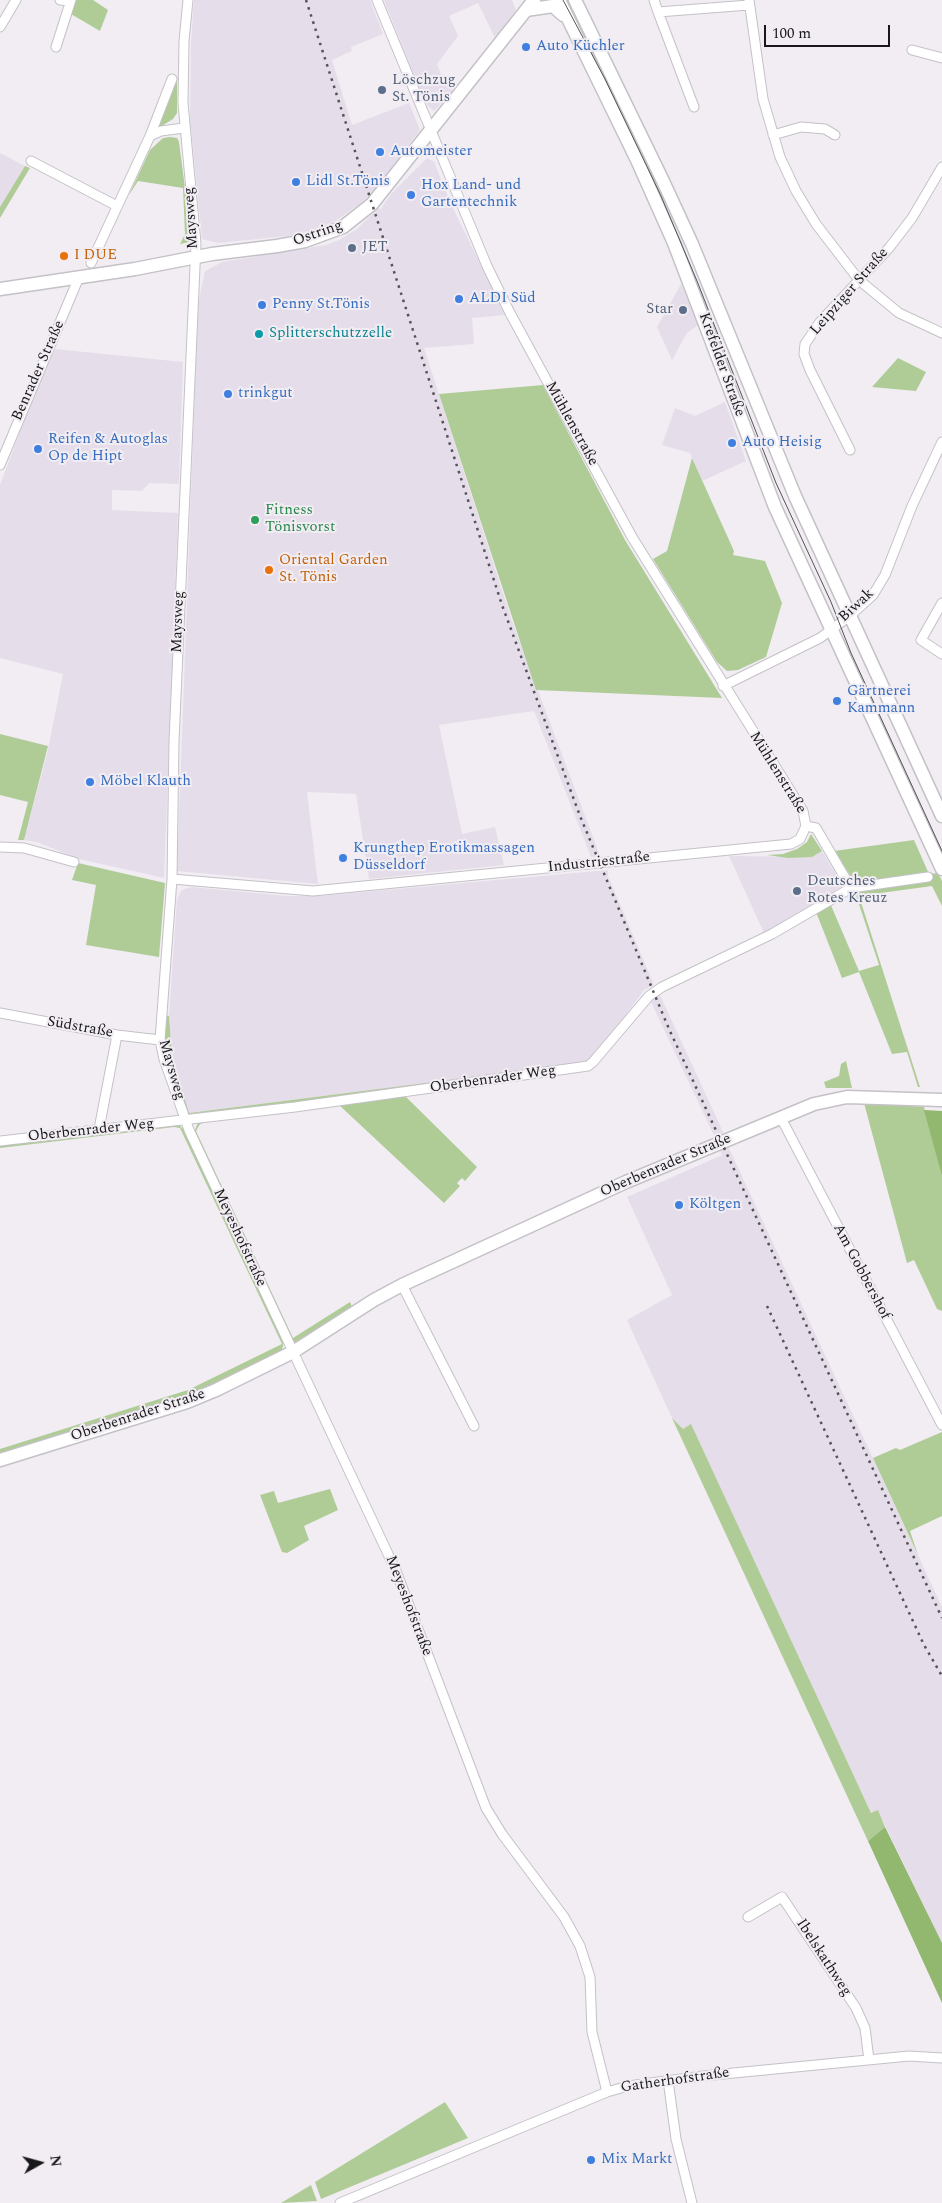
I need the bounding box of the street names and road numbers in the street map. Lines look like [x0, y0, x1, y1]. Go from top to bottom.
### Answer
street label: Maysweg [181, 186, 203, 250]
street label: Ostring [291, 217, 345, 251]
street label: Leipziger Straße [807, 245, 893, 339]
street label: Krefelder Straße [694, 310, 748, 420]
street label: Benrader Straße [9, 318, 69, 424]
street label: Mühlenstraße [540, 379, 602, 469]
street label: Biwak [836, 585, 878, 627]
street label: Maysweg [169, 591, 189, 653]
street label: Mühlenstraße [745, 729, 809, 817]
street label: Industriestraße [547, 849, 651, 877]
street label: Südstraße [46, 1013, 114, 1043]
street label: Maysweg [154, 1038, 188, 1102]
street label: Oberbenrader Weg [429, 1062, 557, 1098]
street label: Oberbenrader Weg [27, 1115, 155, 1147]
street label: Oberbenrader Straße [598, 1130, 734, 1202]
street label: Meyeshofstraße [208, 1186, 270, 1290]
street label: Am Gobbershof [828, 1221, 894, 1323]
street label: Oberbenrader Straße [68, 1386, 208, 1446]
street label: Meyeshofstraße [381, 1553, 435, 1659]
street label: Ibelskathweg [791, 1916, 855, 2000]
street label: Gatherhofstraße [619, 2064, 731, 2098]

